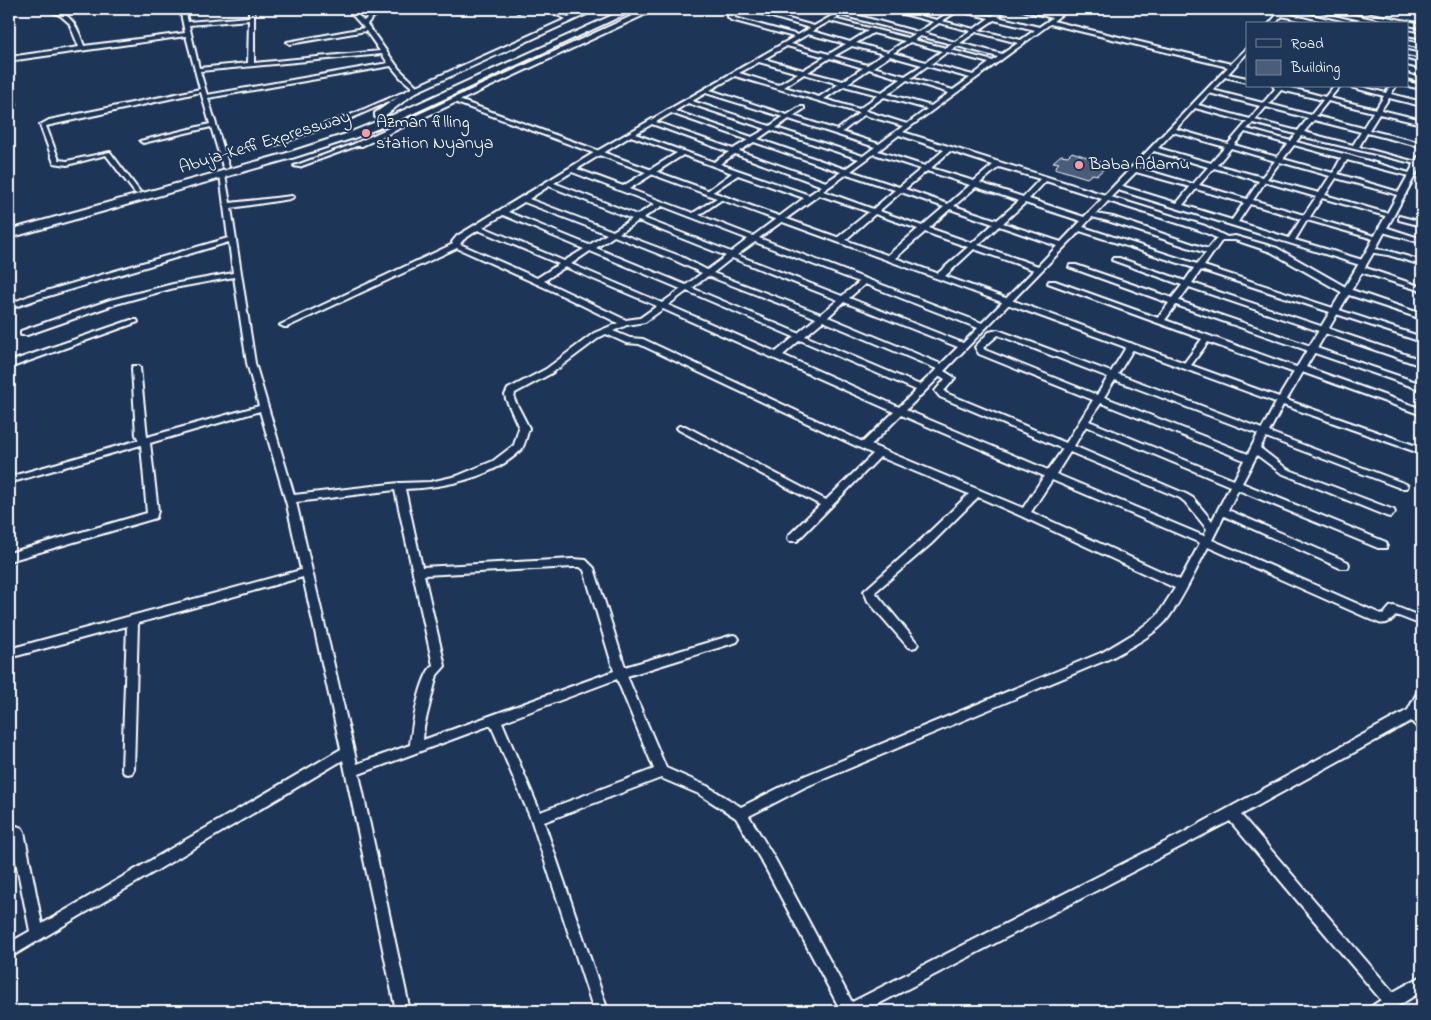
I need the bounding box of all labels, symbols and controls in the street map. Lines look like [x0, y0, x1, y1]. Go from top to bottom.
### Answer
legend [1246, 22, 1408, 88]
text: Road [1291, 33, 1324, 55]
text: Building [1290, 57, 1340, 80]
street label: Abuja-Keffi Expressway [176, 105, 354, 181]
place label: Azman filling station Nyanya [376, 110, 493, 157]
marker: Azman filling station Nyanya [360, 127, 372, 139]
place label: Baba Adamu [1088, 152, 1190, 178]
marker: Baba Adamu [1073, 159, 1085, 171]

